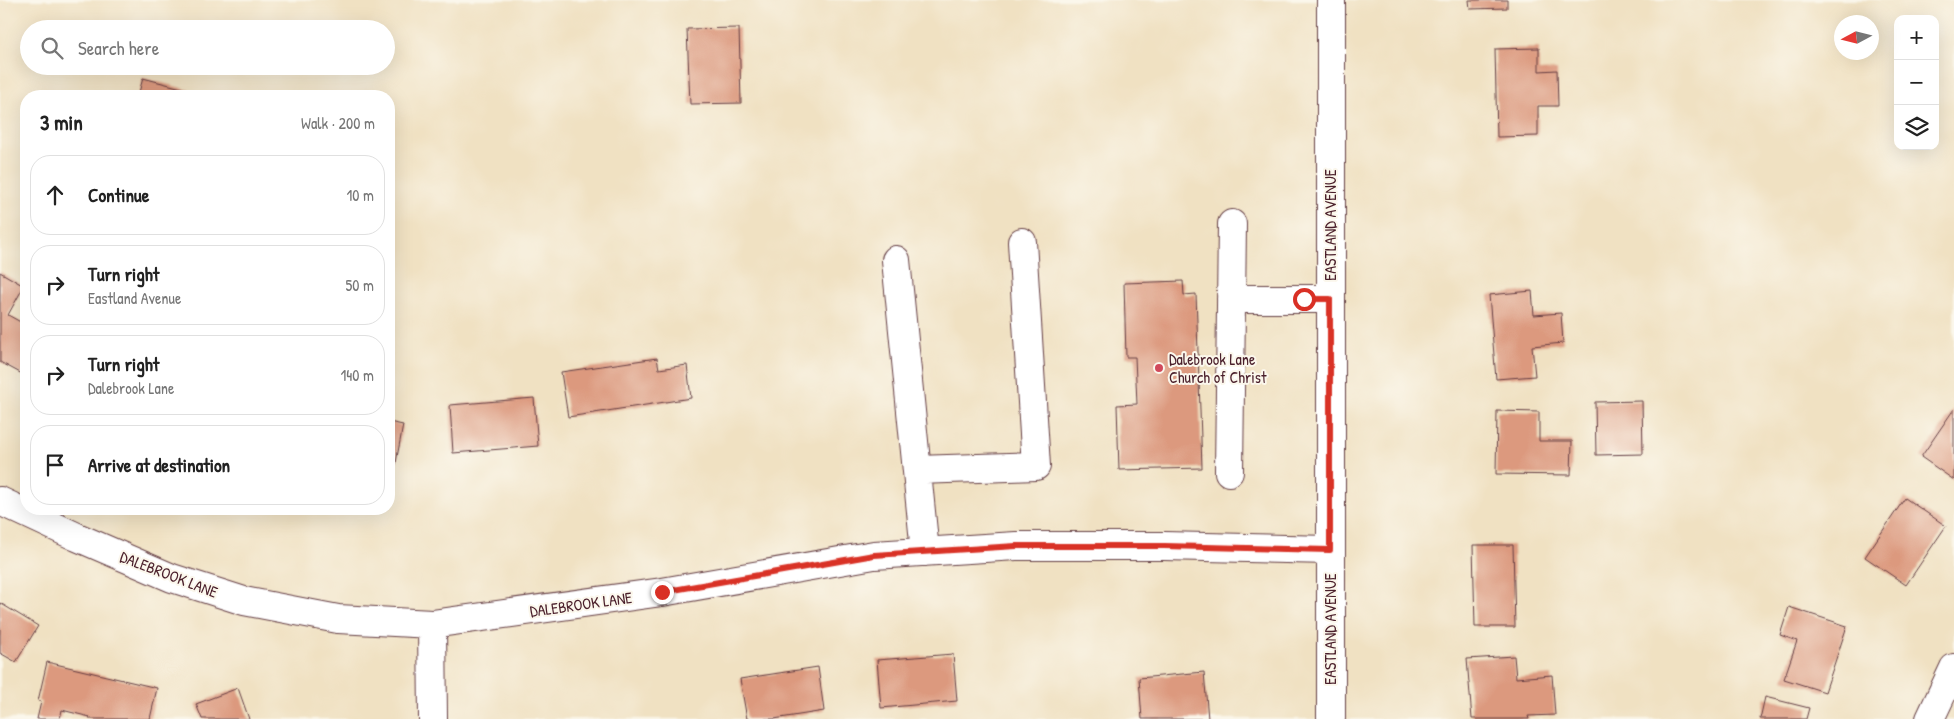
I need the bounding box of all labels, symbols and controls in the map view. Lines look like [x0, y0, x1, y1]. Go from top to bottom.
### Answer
north arrow [1834, 15, 1879, 60]
map controls [1894, 15, 1939, 150]
button: + [1894, 15, 1939, 60]
search box [20, 20, 395, 75]
icon: search [38, 34, 66, 62]
text: Search here [78, 35, 159, 61]
button: − [1894, 60, 1939, 105]
button: layers [1894, 105, 1939, 150]
text: 3 min [40, 108, 83, 137]
text: Walk · 200 m [301, 112, 375, 134]
street label: EASTLAND AVENUE [1319, 169, 1341, 281]
icon: ahead [41, 181, 69, 209]
text: Continue [88, 182, 149, 208]
text: 10 m [346, 184, 374, 206]
text: Turn right [88, 261, 159, 287]
icon: right [41, 271, 69, 299]
text: 50 m [346, 274, 374, 296]
text: Eastland Avenue [88, 287, 181, 309]
route start [1293, 288, 1316, 311]
place label: Dalebrook Lane Church of Christ [1169, 348, 1267, 388]
text: Turn right [88, 351, 159, 377]
icon: right [41, 361, 69, 389]
marker: Dalebrook Lane Church of Christ [1153, 362, 1165, 374]
text: 140 m [340, 364, 374, 386]
text: Dalebrook Lane [88, 377, 174, 399]
icon: arrive [41, 451, 69, 479]
text: Arrive at destination [88, 452, 230, 478]
street label: DALEBROOK LANE [117, 545, 221, 603]
street label: EASTLAND AVENUE [1319, 573, 1341, 685]
route end [651, 581, 674, 604]
street label: DALEBROOK LANE [528, 586, 634, 622]

